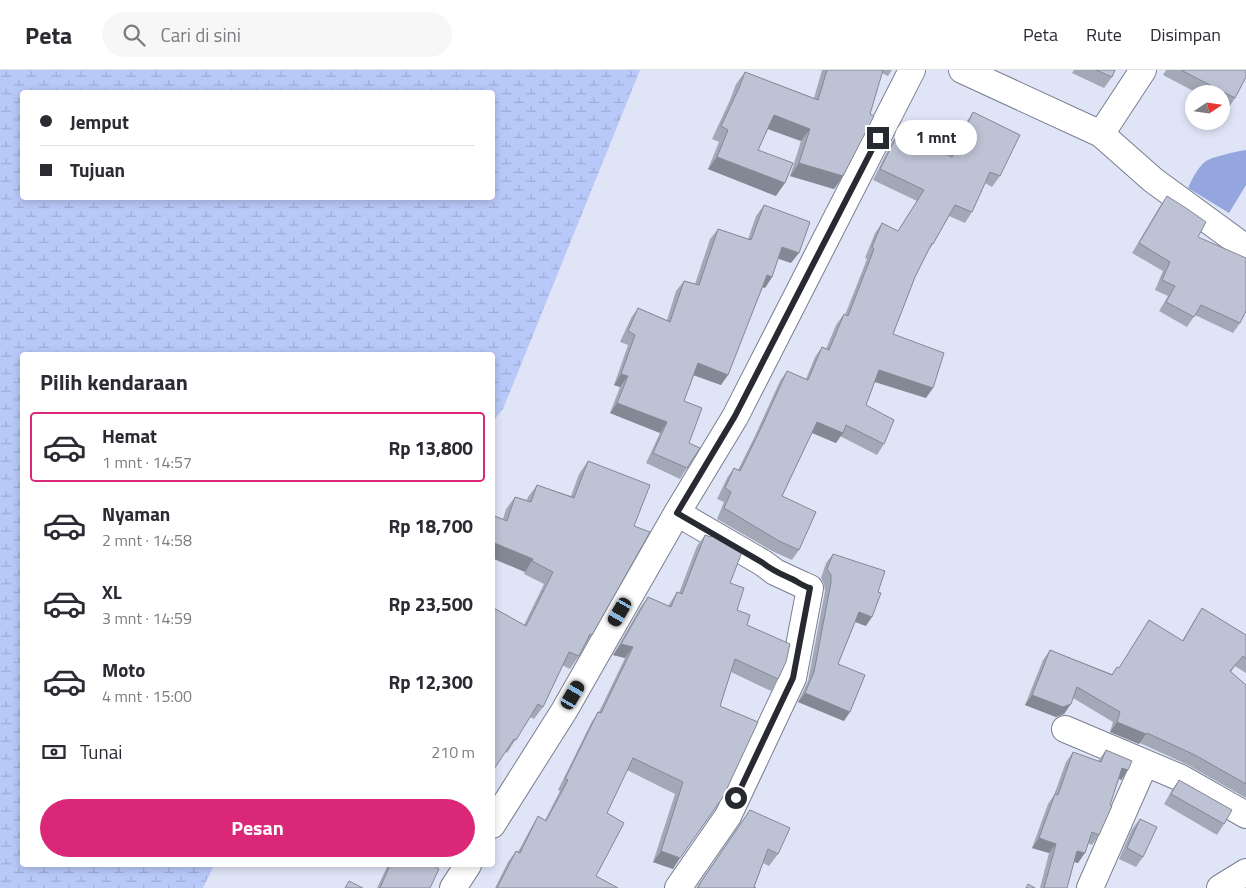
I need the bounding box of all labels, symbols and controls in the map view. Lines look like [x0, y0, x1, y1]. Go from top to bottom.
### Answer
search box [102, 12, 452, 57]
text: Peta [25, 17, 72, 53]
text: Cari di sini [160, 20, 241, 49]
icon: search [120, 21, 148, 49]
text: Peta [1023, 21, 1058, 48]
text: Rute [1086, 21, 1122, 48]
text: Disimpan [1150, 21, 1221, 48]
north arrow [1185, 85, 1230, 130]
map controls [1185, 85, 1230, 130]
text: Jemput [70, 107, 129, 136]
callout: 1 mnt [896, 120, 978, 156]
text: 1 mnt [916, 125, 956, 149]
route end [867, 127, 889, 149]
text: Tujuan [70, 155, 125, 184]
text: Pilih kendaraan [40, 365, 188, 399]
text: Hemat [102, 421, 157, 450]
icon: car [42, 425, 87, 470]
text: Rp 13,800 [389, 433, 473, 462]
text: 1 mnt · 14:57 [102, 450, 192, 474]
text: Nyaman [102, 499, 170, 528]
icon: car [42, 503, 87, 548]
text: Rp 18,700 [389, 511, 473, 540]
text: 2 mnt · 14:58 [102, 528, 192, 552]
text: XL [102, 577, 122, 606]
icon: car [42, 581, 87, 626]
text: Rp 23,500 [389, 589, 473, 618]
car [606, 595, 633, 629]
text: 3 mnt · 14:59 [102, 606, 192, 630]
text: Moto [102, 655, 145, 684]
icon: car [42, 659, 87, 704]
text: Rp 12,300 [389, 667, 473, 696]
car [559, 678, 586, 712]
text: 4 mnt · 15:00 [102, 684, 192, 708]
text: Tunai [80, 737, 122, 766]
icon: cash [40, 738, 68, 766]
text: 210 m [431, 740, 475, 764]
route start [725, 787, 747, 809]
button: Pesan [40, 799, 475, 857]

